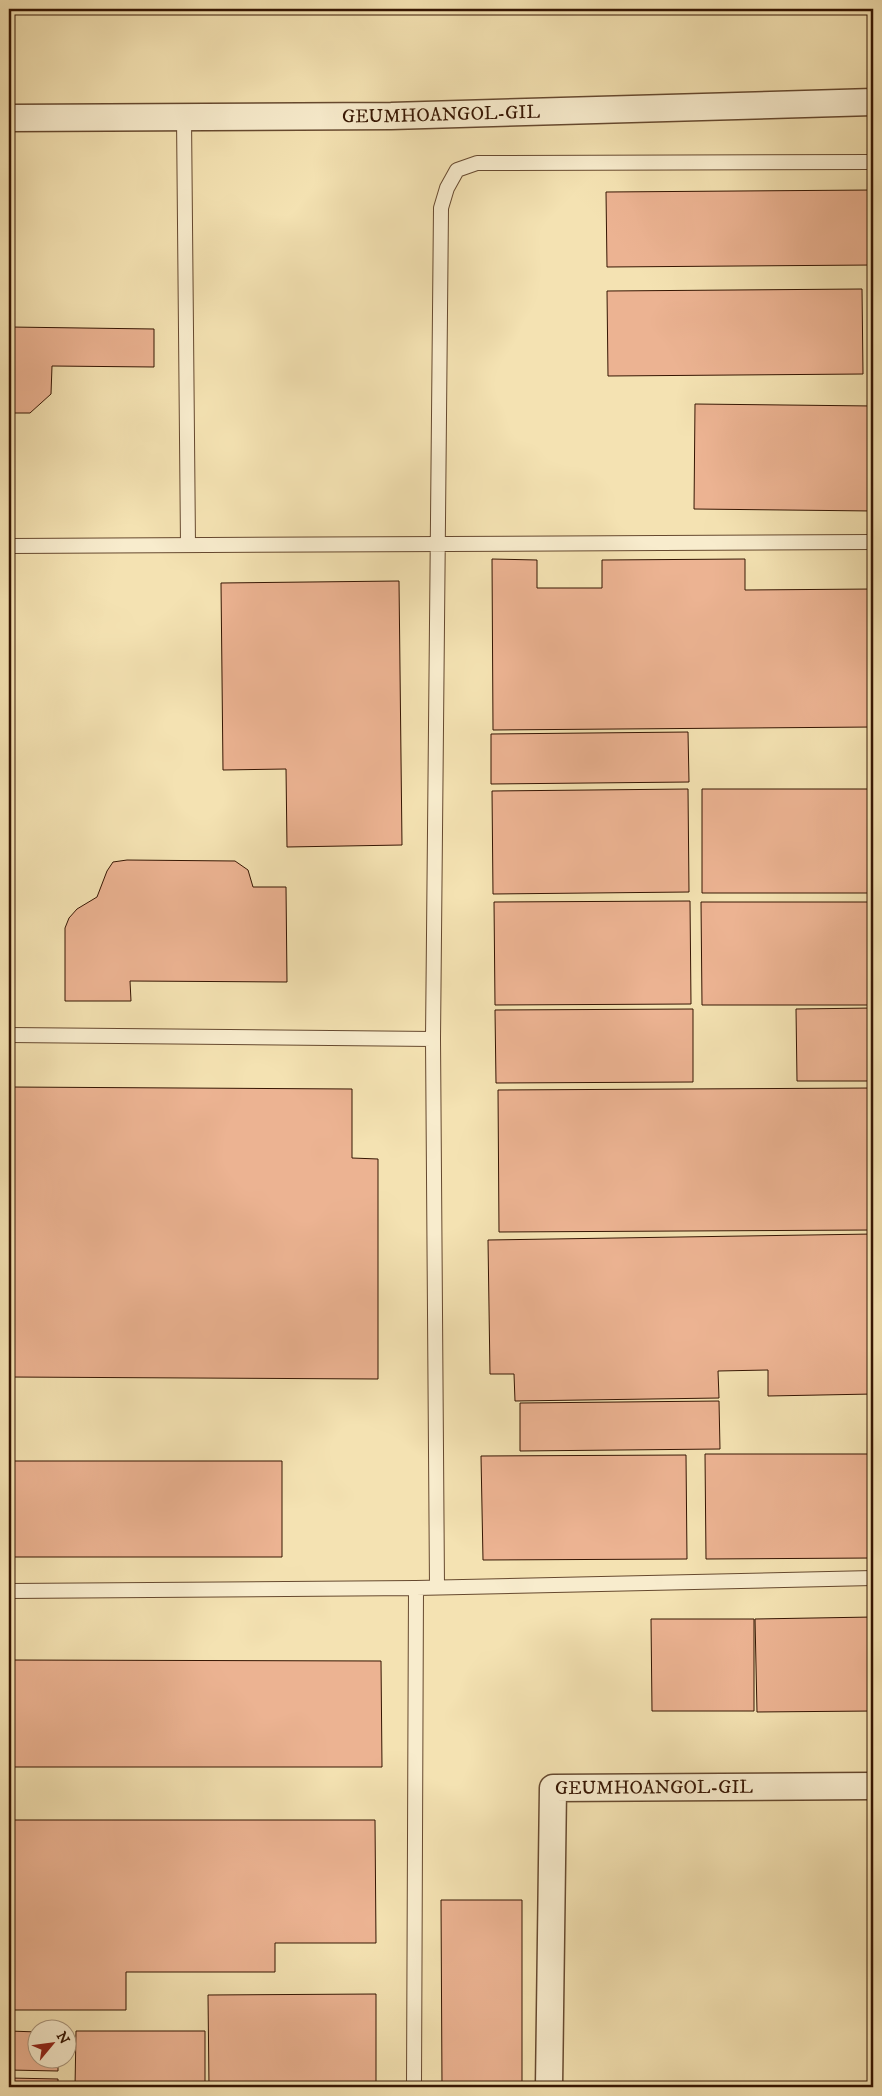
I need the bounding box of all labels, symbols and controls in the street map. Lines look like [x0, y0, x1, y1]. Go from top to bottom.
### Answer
street label: GEUMHOANGOL-GIL [342, 100, 541, 128]
street label: GEUMHOANGOL-GIL [555, 1775, 753, 1799]
north arrow [28, 2018, 78, 2068]
text: N [52, 2029, 73, 2048]

